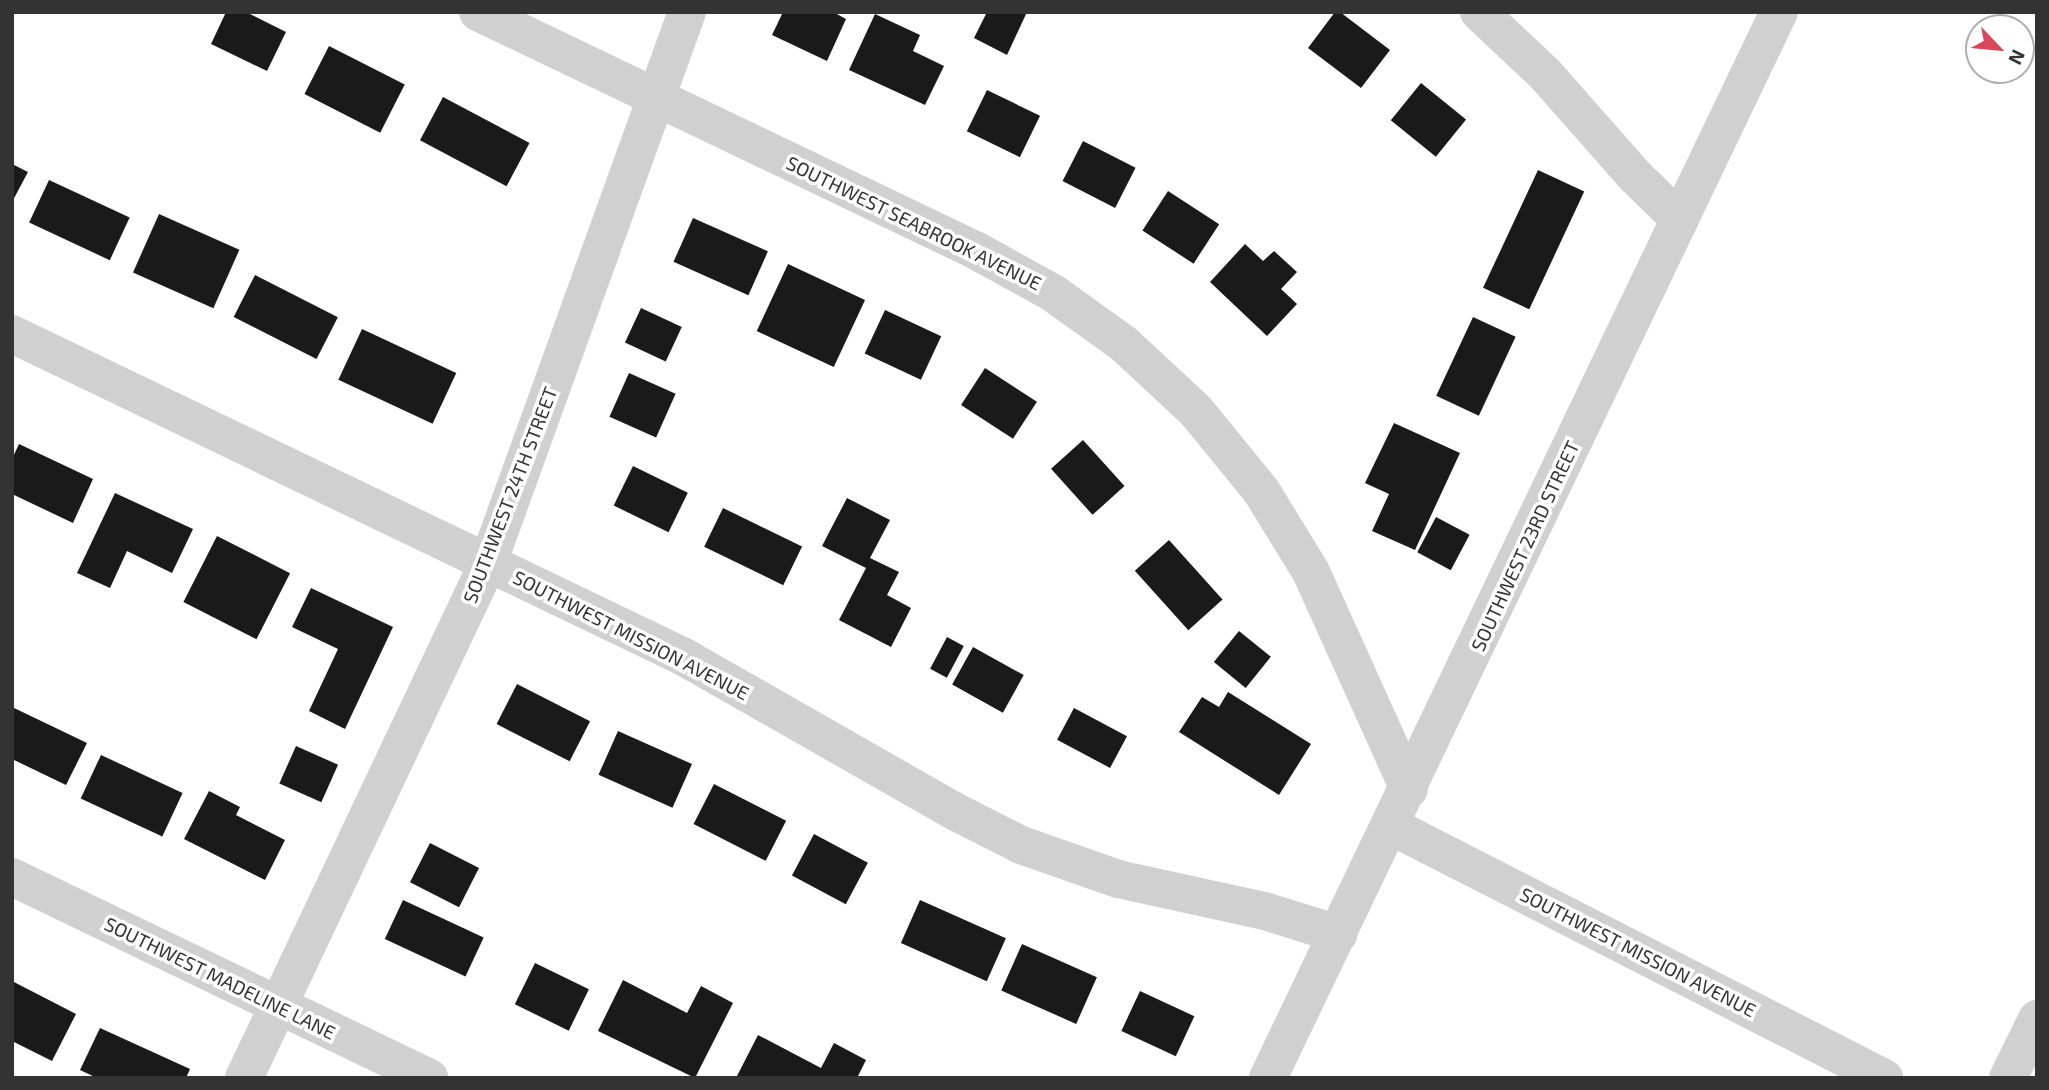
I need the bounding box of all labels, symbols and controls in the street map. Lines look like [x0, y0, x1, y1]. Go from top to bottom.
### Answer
north arrow [1965, 14, 2035, 84]
text: N [2004, 46, 2031, 69]
street label: SOUTHWEST SEABROOK AVENUE [782, 151, 1046, 295]
street label: SOUTHWEST 24TH STREET [458, 383, 562, 607]
street label: SOUTHWEST 23RD STREET [1466, 437, 1584, 655]
street label: SOUTHWEST MISSION AVENUE [509, 565, 753, 705]
street label: SOUTHWEST MISSION AVENUE [1516, 882, 1760, 1022]
street label: SOUTHWEST MADELINE LANE [101, 912, 339, 1044]

